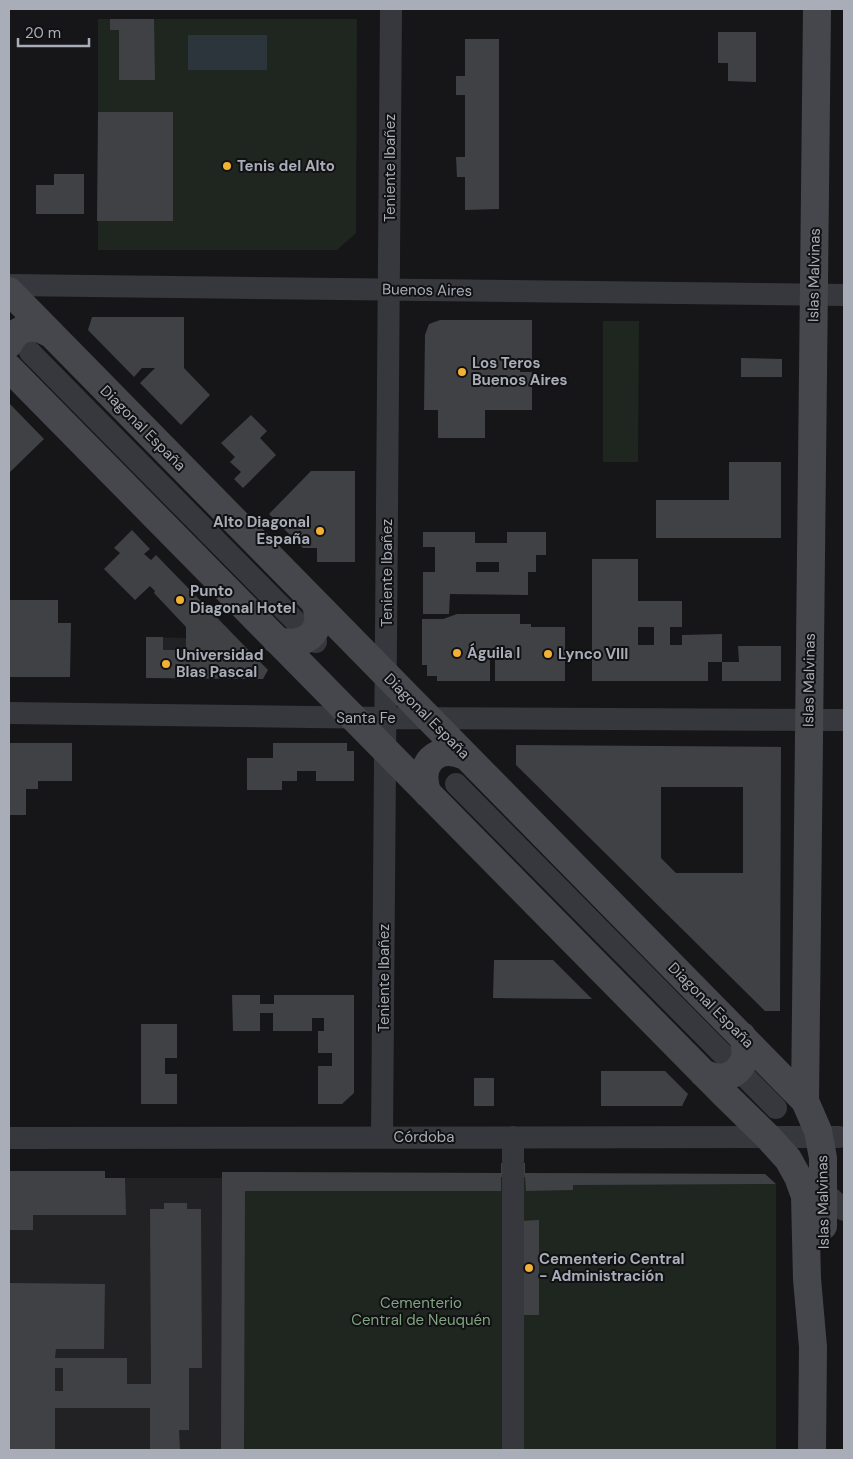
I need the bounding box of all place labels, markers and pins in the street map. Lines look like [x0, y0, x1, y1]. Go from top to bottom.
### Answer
place label: Tenis del Alto [237, 156, 335, 176]
marker: Tenis del Alto [221, 160, 233, 172]
place label: Los Teros Buenos Aires [472, 353, 568, 390]
marker: Los Teros Buenos Aires [456, 366, 468, 378]
place label: Alto Diagonal España [213, 512, 310, 549]
marker: Alto Diagonal España [314, 525, 326, 537]
place label: Punto Diagonal Hotel [190, 581, 296, 618]
marker: Punto Diagonal Hotel [174, 594, 186, 606]
place label: Águila I [467, 643, 520, 663]
place label: Lynco VIII [558, 644, 628, 664]
place label: Universidad Blas Pascal [176, 645, 263, 682]
marker: Águila I [451, 647, 463, 659]
marker: Lynco VIII [542, 648, 554, 660]
marker: Universidad Blas Pascal [160, 658, 172, 670]
place label: Cementerio Central - Administración [539, 1249, 685, 1286]
marker: Cementerio Central - Administración [523, 1262, 535, 1274]

